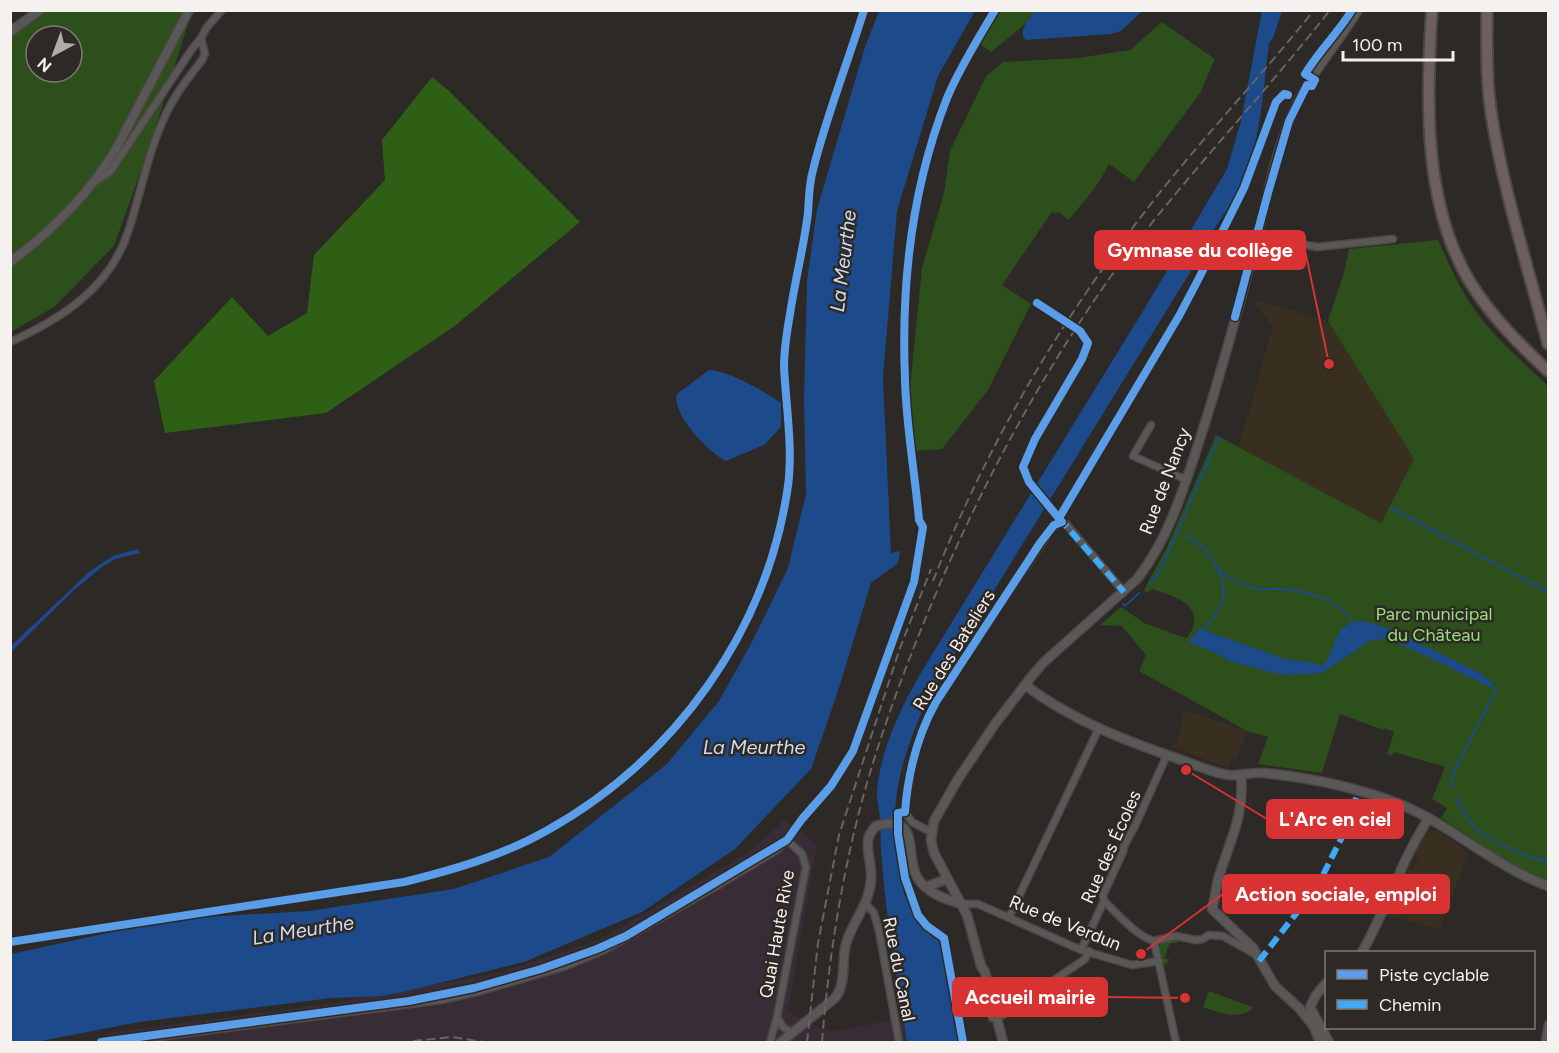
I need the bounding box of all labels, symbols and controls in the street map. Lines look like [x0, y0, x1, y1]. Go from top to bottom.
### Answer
north arrow [24, 24, 84, 84]
scale bar [1343, 24, 1452, 62]
text: 100 m [1352, 34, 1402, 56]
text: N [34, 54, 55, 76]
water label: La Meurthe [825, 208, 861, 313]
callout: Gymnase du collège [1095, 231, 1305, 269]
text: Gymnase du collège [1107, 238, 1293, 262]
street label: Rue de Nancy [1135, 424, 1196, 537]
street label: Rue des Bateliers [908, 586, 1000, 714]
park label: Parc municipal du Château [1376, 603, 1492, 646]
water label: La Meurthe [703, 735, 805, 759]
street label: Rue des Écoles [1076, 787, 1146, 907]
callout: L'Arc en ciel [1267, 800, 1403, 838]
text: L'Arc en ciel [1279, 807, 1391, 831]
street label: Quai Haute Rive [755, 868, 799, 1000]
callout: Action sociale, emploi [1223, 875, 1449, 913]
text: Action sociale, emploi [1235, 882, 1437, 906]
street label: Rue de Verdun [1006, 891, 1124, 955]
water label: La Meurthe [250, 910, 356, 950]
street label: Rue du Canal [878, 915, 920, 1023]
legend [1325, 951, 1535, 1029]
text: Piste cyclable [1379, 964, 1489, 986]
callout: Accueil mairie [953, 978, 1107, 1016]
text: Accueil mairie [965, 985, 1095, 1009]
text: Chemin [1379, 994, 1441, 1016]

